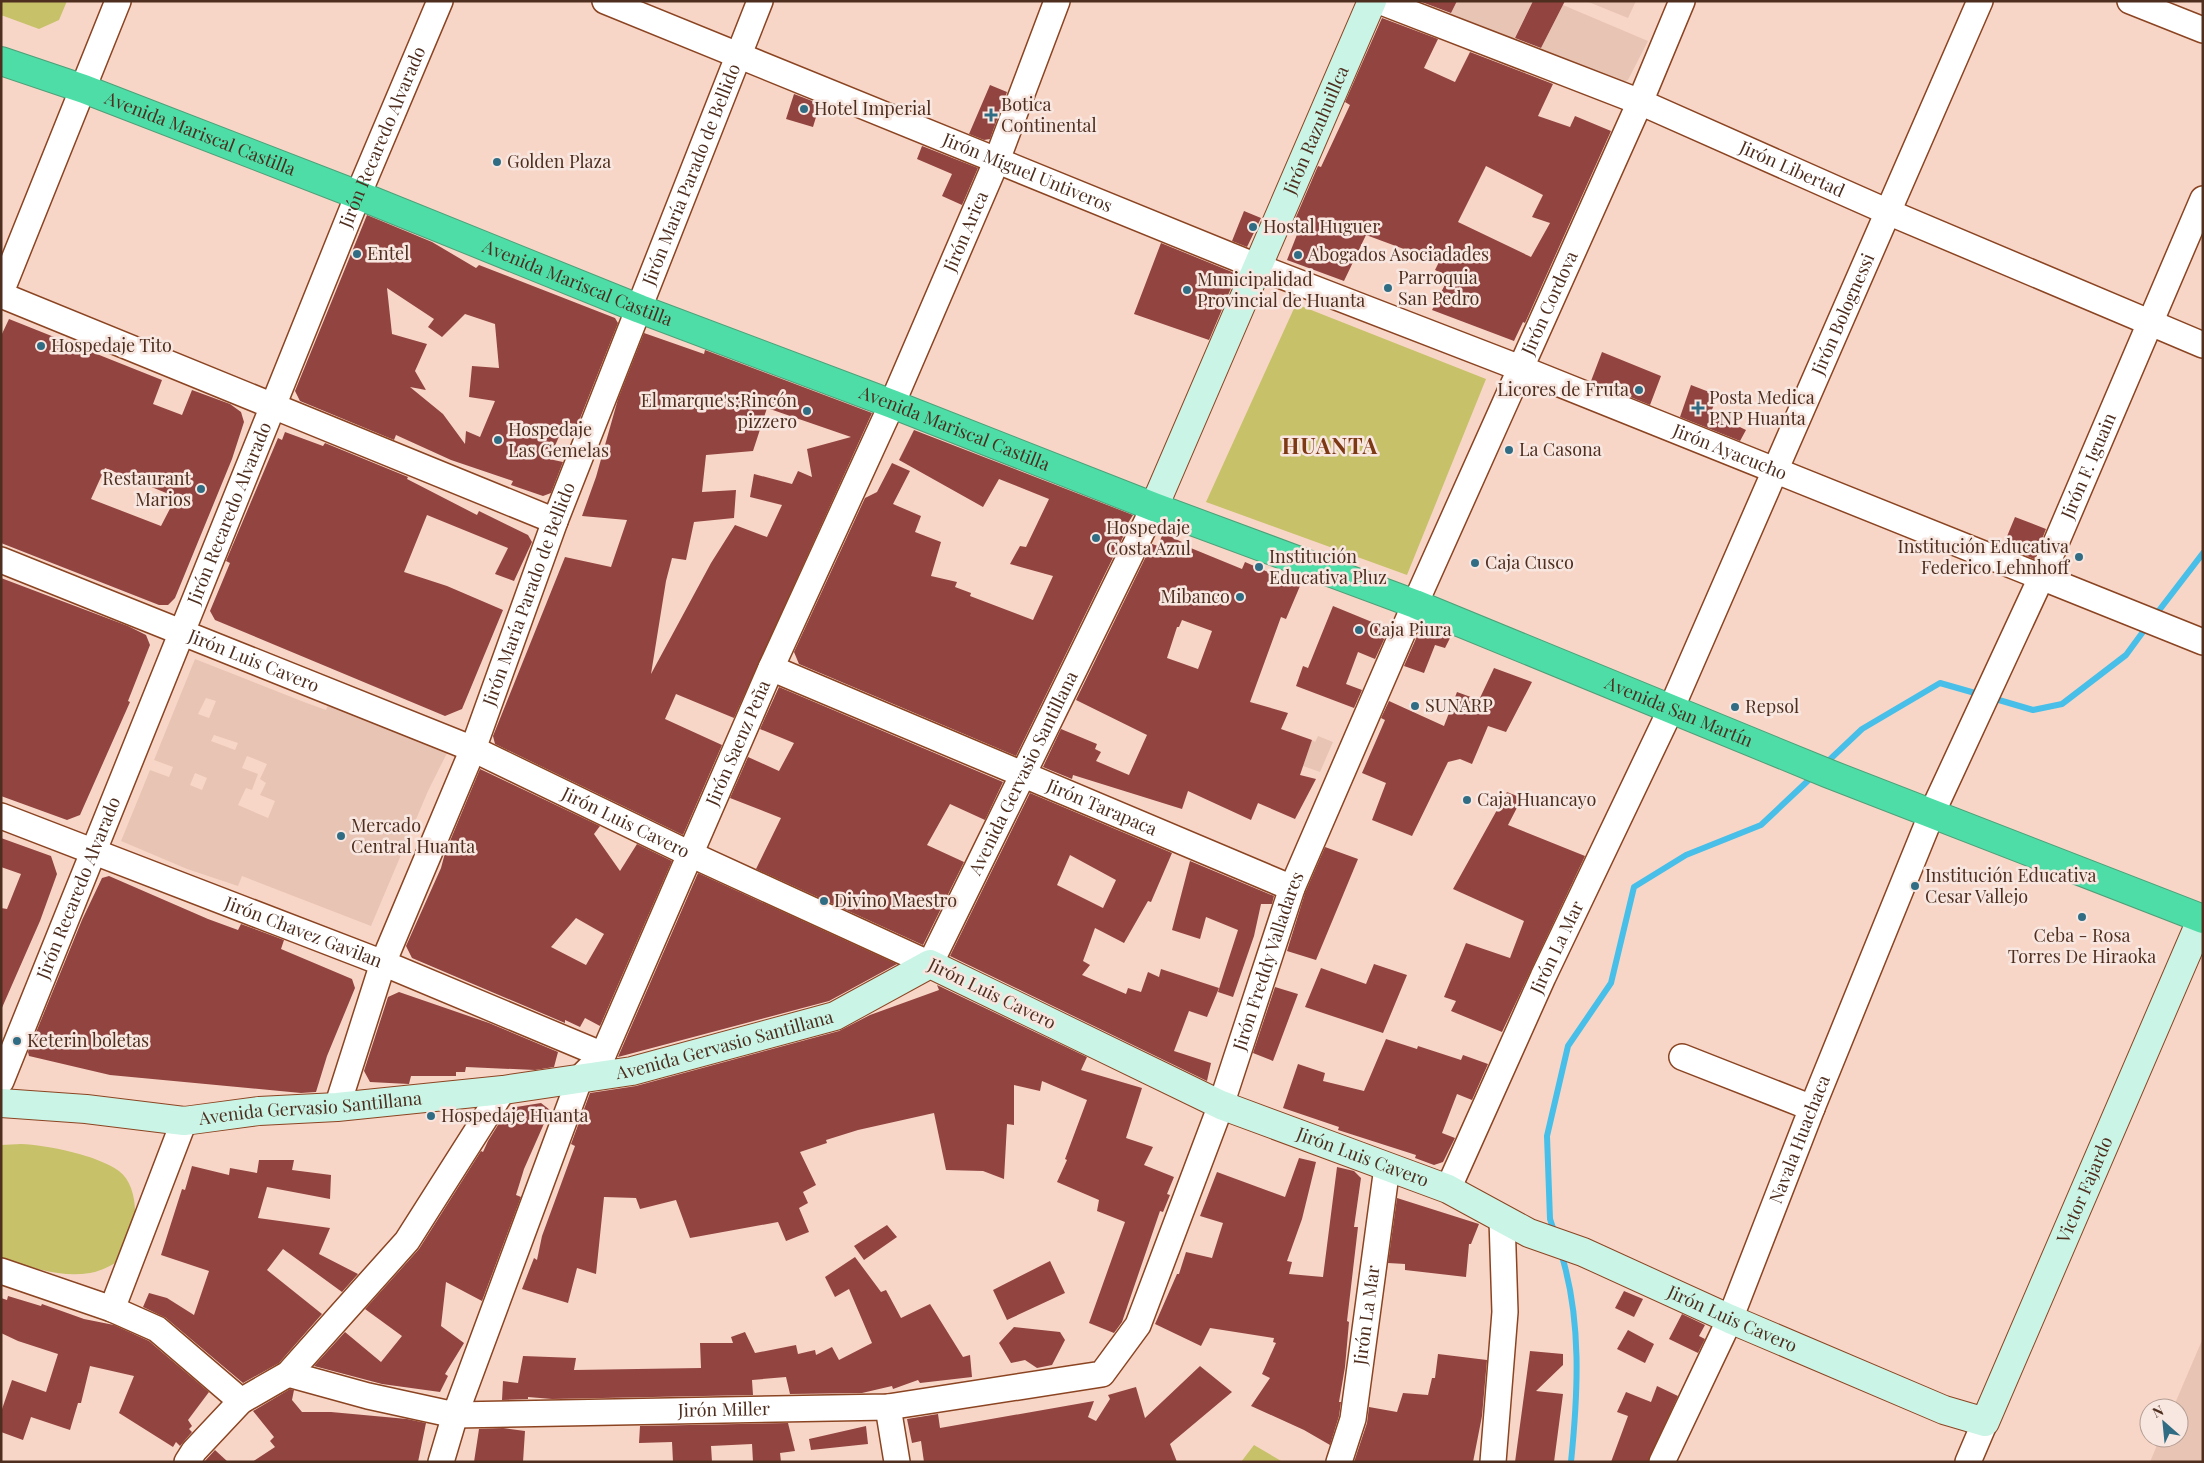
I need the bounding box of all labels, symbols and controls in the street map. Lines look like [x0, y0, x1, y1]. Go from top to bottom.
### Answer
street label: Jirón Recaredo Alvarado [333, 42, 431, 232]
street label: Jirón María Parado de Bellido [636, 60, 745, 290]
street label: Jirón Razuhuillca [1277, 62, 1354, 199]
street label: Avenida Mariscal Castilla [101, 85, 299, 181]
place label: Botica Continental [1001, 92, 1097, 137]
place label: Hotel Imperial [814, 96, 931, 120]
marker: Hotel Imperial [798, 103, 810, 115]
marker: Botica Continental [985, 109, 997, 121]
street label: Jirón Miguel Untiveros [938, 126, 1116, 217]
street label: Jirón Libertad [1735, 134, 1849, 202]
place label: Golden Plaza [507, 149, 611, 173]
marker: Golden Plaza [491, 156, 503, 168]
street label: Jirón Arica [937, 187, 993, 276]
place label: Hostal Huguer [1263, 214, 1380, 238]
marker: Hostal Huguer [1247, 221, 1259, 233]
street label: Avenida Mariscal Castilla [478, 233, 676, 331]
place label: Entel [367, 241, 409, 265]
place label: Abogados Asociadades [1307, 242, 1489, 266]
street label: Jirón Cordova [1515, 247, 1583, 360]
marker: Entel [351, 248, 363, 260]
marker: Abogados Asociadades [1292, 249, 1304, 261]
street label: Jirón Bolognessi [1805, 249, 1879, 379]
place label: Parroquia San Pedro [1398, 265, 1479, 310]
place label: Municipalidad Provincial de Huanta [1197, 267, 1365, 312]
marker: Parroquia San Pedro [1382, 282, 1394, 294]
marker: Municipalidad Provincial de Huanta [1181, 284, 1193, 296]
place label: Hospedaje Tito [51, 333, 172, 357]
marker: Hospedaje Tito [35, 340, 47, 352]
place label: Licores de Fruta [1497, 377, 1629, 401]
street label: Avenida Mariscal Castilla [855, 379, 1053, 476]
marker: Licores de Fruta [1633, 384, 1645, 396]
place label: Posta Medica PNP Huanta [1709, 385, 1815, 430]
place label: El marque's;Rincón pizzero [641, 388, 797, 433]
marker: Posta Medica PNP Huanta [1691, 401, 1705, 415]
marker: El marque's;Rincón pizzero [801, 405, 813, 417]
street label: Jirón F. Iguain [2054, 409, 2121, 523]
place label: Hospedaje Las Gemelas [508, 417, 609, 462]
street label: Jirón Ayacucho [1669, 417, 1791, 485]
street label: Jirón Recaredo Alvarado [181, 418, 276, 609]
district label: HUANTA [1282, 430, 1378, 460]
marker: Hospedaje Las Gemelas [492, 434, 504, 446]
place label: La Casona [1519, 437, 1602, 461]
marker: La Casona [1503, 444, 1515, 456]
place label: Restaurant Marios [102, 466, 192, 511]
street label: Jirón María Parado de Bellido [476, 478, 580, 710]
marker: Restaurant Marios [195, 483, 207, 495]
place label: Hospedaje Costa Azul [1106, 515, 1191, 560]
marker: Hospedaje Costa Azul [1090, 532, 1102, 544]
place label: Institución Educativa Federico Lehnhoff [1898, 534, 2070, 579]
place label: Institución Educativa Pluz [1269, 544, 1387, 589]
place label: Caja Cusco [1485, 550, 1574, 574]
marker: Institución Educativa Federico Lehnhoff [2073, 551, 2085, 563]
marker: Caja Cusco [1469, 557, 1481, 569]
marker: Institución Educativa Pluz [1253, 561, 1265, 573]
place label: Mibanco [1161, 584, 1230, 608]
marker: Mibanco [1234, 591, 1246, 603]
place label: Caja Piura [1369, 617, 1452, 641]
street label: Jirón Luis Cavero [184, 623, 323, 697]
marker: Caja Piura [1353, 624, 1365, 636]
street label: Avenida Gervasio Santillana [962, 667, 1083, 880]
street label: Avenida San Martín [1601, 670, 1757, 752]
street label: Jirón Saenz Peña [699, 676, 775, 810]
place label: SUNARP [1425, 693, 1493, 717]
place label: Repsol [1745, 694, 1799, 718]
marker: SUNARP [1409, 700, 1421, 712]
marker: Repsol [1729, 701, 1741, 713]
street label: Jirón Tarapaca [1042, 772, 1161, 841]
street label: Jirón Luis Cavero [557, 780, 694, 863]
place label: Caja Huancayo [1477, 787, 1596, 811]
street label: Jirón Recaredo Alvarado [30, 793, 125, 983]
marker: Caja Huancayo [1461, 794, 1473, 806]
place label: Mercado Central Huanta [351, 813, 475, 858]
marker: Mercado Central Huanta [335, 830, 347, 842]
place label: Institución Educativa Cesar Vallejo [1925, 863, 2096, 908]
street label: Jirón Freddy Valladares [1226, 868, 1309, 1054]
marker: Institución Educativa Cesar Vallejo [1909, 880, 1921, 892]
place label: Divino Maestro [834, 888, 957, 912]
street label: Jirón Chavez Gavilan [221, 890, 386, 973]
marker: Divino Maestro [818, 895, 830, 907]
street label: Jirón La Mar [1524, 897, 1589, 998]
marker: Ceba - Rosa Torres De Hiraoka [2076, 911, 2088, 923]
place label: Ceba - Rosa Torres De Hiraoka [2008, 923, 2156, 968]
street label: Jirón Luis Cavero [924, 951, 1060, 1034]
street label: Avenida Gervasio Santillana [613, 1004, 836, 1084]
place label: Keterin boletas [27, 1028, 149, 1052]
marker: Keterin boletas [11, 1035, 23, 1047]
street label: Navala Huachaca [1763, 1071, 1835, 1207]
street label: Avenida Gervasio Santillana [196, 1085, 423, 1130]
place label: Hospedaje Huanta [441, 1103, 589, 1127]
marker: Hospedaje Huanta [425, 1110, 437, 1122]
street label: Jirón Luis Cavero [1293, 1121, 1433, 1192]
street label: Victor Fajardo [2050, 1132, 2118, 1247]
street label: Jirón La Mar [1347, 1264, 1385, 1367]
street label: Jirón Luis Cavero [1663, 1279, 1801, 1357]
street label: Jirón Miller [677, 1396, 770, 1422]
north arrow [2139, 1398, 2189, 1448]
text: N [2149, 1400, 2167, 1422]

